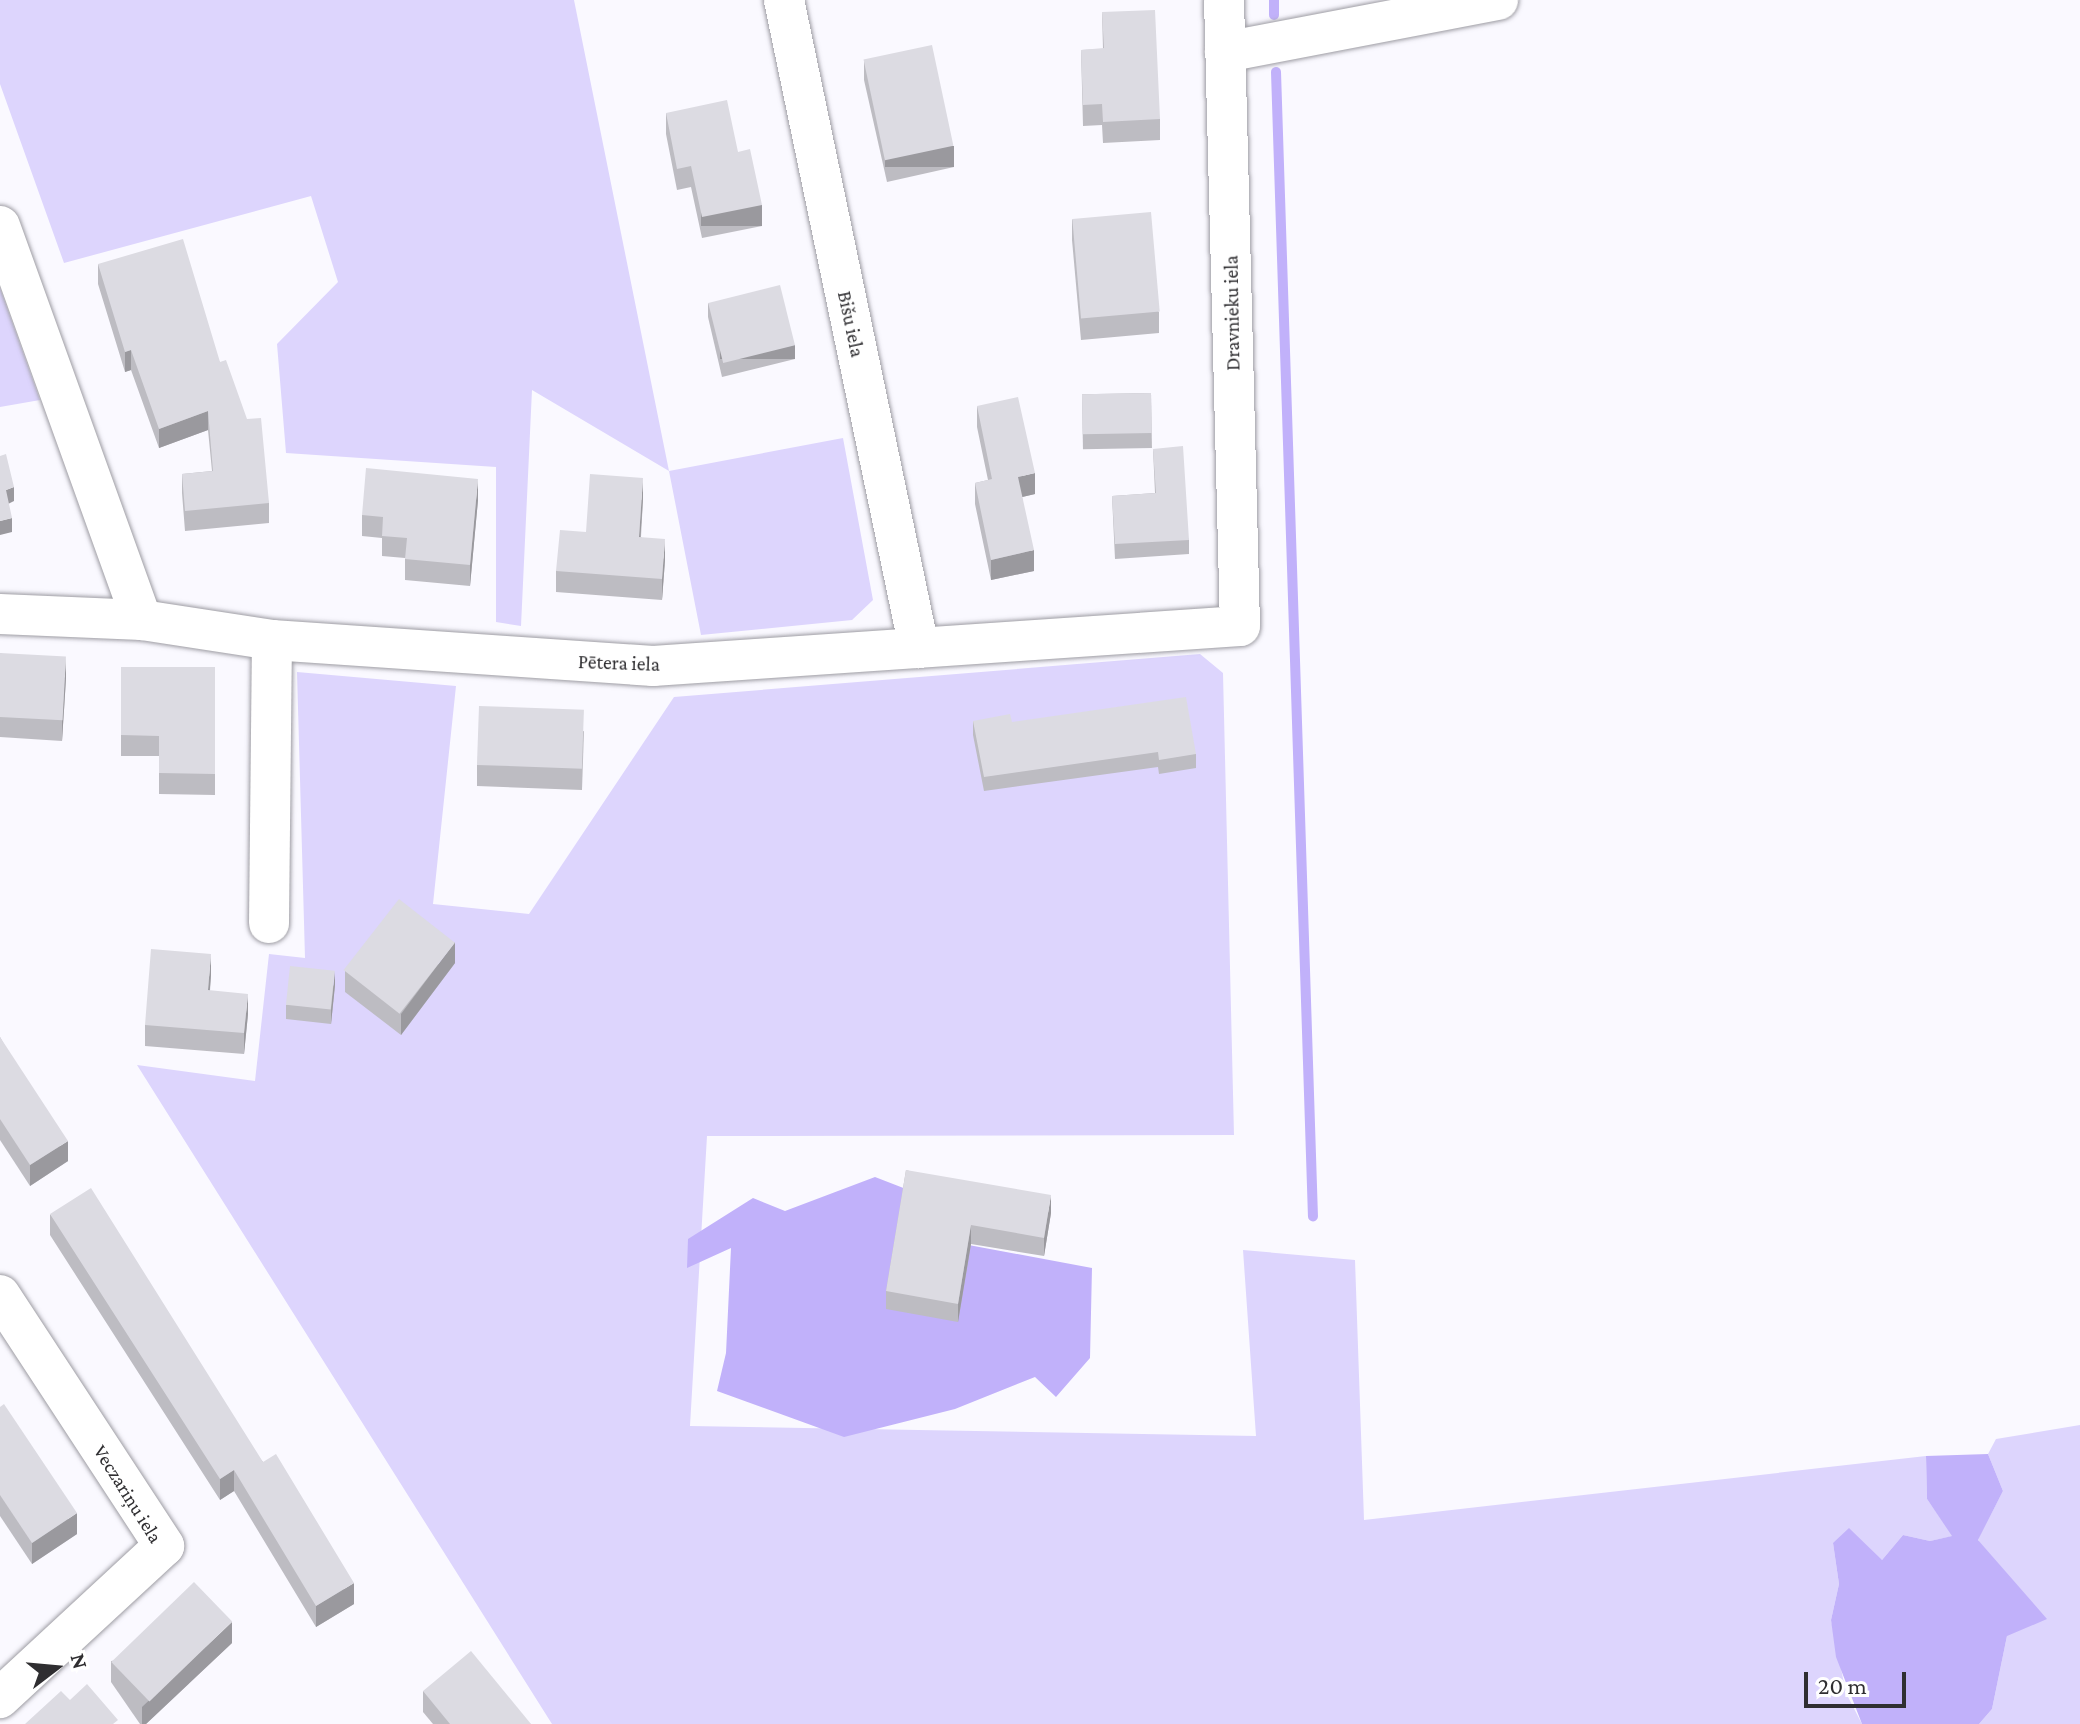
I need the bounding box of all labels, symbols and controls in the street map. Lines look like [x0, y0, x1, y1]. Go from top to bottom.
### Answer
street label: Dravnieku iela [1219, 255, 1245, 371]
street label: Bišu iela [832, 289, 870, 359]
street label: Pētera iela [578, 650, 660, 676]
street label: Veczariņu iela [88, 1440, 168, 1548]
north arrow [16, 1628, 96, 1708]
text: N [65, 1651, 94, 1672]
scale bar [1808, 1656, 1910, 1706]
text: 20 m [1818, 1672, 1867, 1699]

